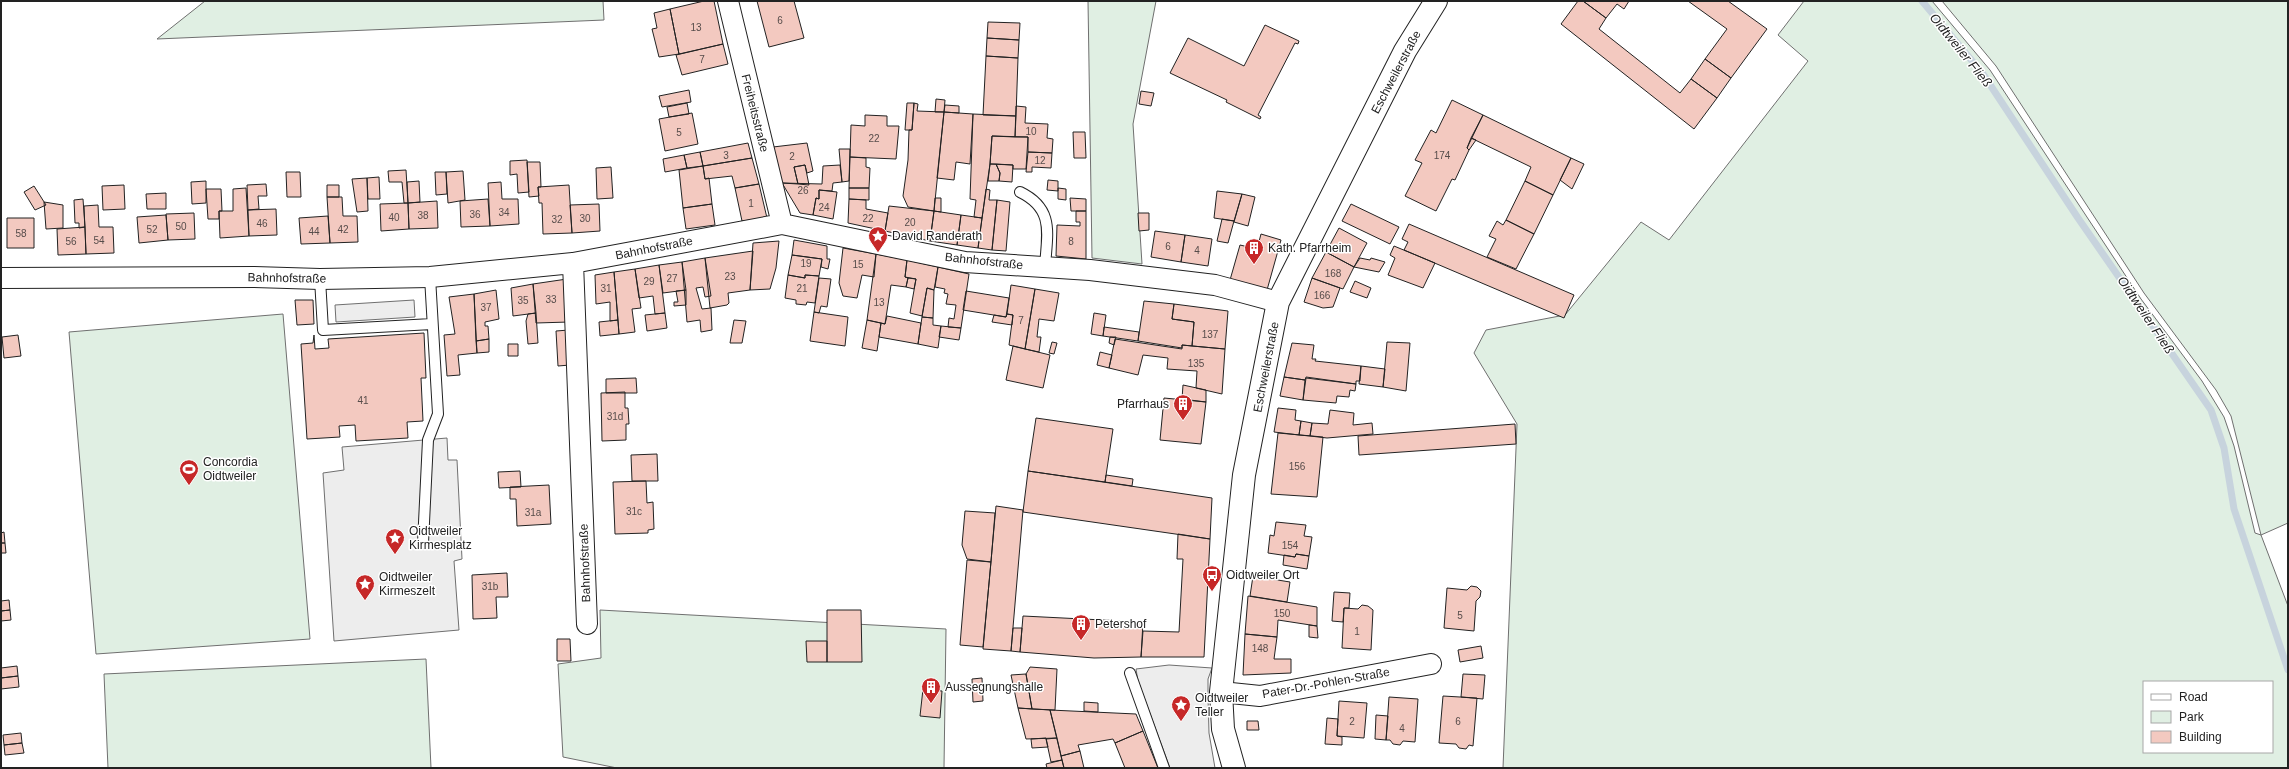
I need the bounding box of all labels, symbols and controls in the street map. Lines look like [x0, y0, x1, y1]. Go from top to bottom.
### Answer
water label: Oidtweiler Fließ [1927, 10, 1995, 90]
house number: 6 [777, 15, 783, 26]
house number: 13 [690, 22, 702, 33]
street label: Eschweilerstraße [1368, 28, 1424, 116]
house number: 7 [699, 54, 705, 65]
street label: Freiheitsstraße [739, 72, 772, 154]
house number: 10 [1025, 126, 1037, 137]
house number: 5 [676, 127, 682, 138]
house number: 22 [868, 133, 880, 144]
house number: 3 [723, 150, 729, 161]
house number: 174 [1434, 150, 1451, 161]
house number: 2 [789, 151, 795, 162]
house number: 12 [1034, 155, 1046, 166]
house number: 26 [797, 185, 809, 196]
house number: 1 [748, 198, 754, 209]
house number: 24 [818, 202, 830, 213]
house number: 34 [498, 207, 510, 218]
house number: 36 [469, 209, 481, 220]
house number: 38 [417, 210, 429, 221]
house number: 40 [388, 212, 400, 223]
house number: 30 [579, 213, 591, 224]
house number: 22 [862, 213, 874, 224]
house number: 32 [551, 214, 563, 225]
house number: 20 [904, 217, 916, 228]
house number: 46 [256, 218, 268, 229]
house number: 50 [175, 221, 187, 232]
house number: 52 [146, 224, 158, 235]
house number: 42 [337, 224, 349, 235]
place icon: David Randerath [867, 225, 889, 253]
house number: 44 [308, 226, 320, 237]
house number: 58 [15, 228, 27, 239]
place label: David Randerath [892, 229, 982, 243]
street label: Bahnhofstraße [614, 234, 694, 262]
house number: 54 [93, 235, 105, 246]
house number: 56 [65, 236, 77, 247]
house number: 8 [1068, 236, 1074, 247]
building icon: Kath. Pfarrheim [1243, 237, 1265, 265]
house number: 6 [1165, 241, 1171, 252]
place label: Kath. Pfarrheim [1268, 241, 1351, 255]
house number: 4 [1194, 245, 1200, 256]
street label: Bahnhofstraße [944, 250, 1024, 272]
house number: 19 [800, 258, 812, 269]
house number: 15 [852, 259, 864, 270]
house number: 168 [1325, 268, 1342, 279]
street label: Bahnhofstraße [248, 270, 327, 286]
house number: 23 [724, 271, 736, 282]
house number: 27 [666, 273, 678, 284]
water label: Oidtweiler Fließ [2115, 273, 2177, 357]
house number: 29 [643, 276, 655, 287]
house number: 31 [600, 283, 612, 294]
house number: 21 [796, 283, 808, 294]
house number: 166 [1314, 290, 1331, 301]
house number: 33 [545, 294, 557, 305]
house number: 35 [517, 295, 529, 306]
house number: 13 [873, 297, 885, 308]
house number: 37 [480, 302, 492, 313]
house number: 7 [1018, 315, 1024, 326]
street label: Eschweilerstraße [1250, 320, 1282, 414]
house number: 137 [1202, 329, 1219, 340]
house number: 135 [1188, 358, 1205, 369]
building icon: Pfarrhaus [1172, 393, 1194, 421]
house number: 41 [357, 395, 369, 406]
place label: Pfarrhaus [1117, 397, 1169, 411]
house number: 31d [607, 411, 623, 422]
place label: Concordia Oidtweiler [203, 455, 258, 483]
sports icon: Concordia Oidtweiler [178, 458, 200, 486]
house number: 156 [1289, 461, 1306, 472]
house number: 31c [626, 506, 642, 517]
house number: 31a [525, 507, 542, 518]
street label: Bahnhofstraße [577, 523, 593, 603]
place label: Oidtweiler Kirmesplatz [409, 524, 472, 552]
place icon: Oidtweiler Kirmesplatz [384, 527, 406, 555]
house number: 154 [1282, 540, 1299, 551]
bus stop icon: Oidtweiler Ort [1201, 564, 1223, 592]
place label: Oidtweiler Ort [1226, 568, 1300, 582]
place label: Oidtweiler Kirmeszelt [379, 570, 436, 598]
place icon: Oidtweiler Kirmeszelt [354, 573, 376, 601]
house number: 31b [482, 581, 499, 592]
house number: 150 [1274, 608, 1291, 619]
house number: 5 [1457, 610, 1463, 621]
building icon: Petershof [1070, 613, 1092, 641]
place label: Petershof [1095, 617, 1147, 631]
house number: 1 [1354, 626, 1360, 637]
house number: 148 [1252, 643, 1269, 654]
street label: Pater-Dr.-Pohlen-Straße [1261, 665, 1391, 701]
building icon: Aussegnungshalle [920, 676, 942, 704]
place label: Aussegnungshalle [945, 680, 1043, 694]
legend [2143, 681, 2273, 753]
text: Road [2179, 690, 2208, 704]
place label: Oidtweiler Teller [1195, 691, 1248, 719]
place icon: Oidtweiler Teller [1170, 694, 1192, 722]
text: Park [2179, 710, 2205, 724]
house number: 2 [1349, 716, 1355, 727]
house number: 6 [1455, 716, 1461, 727]
house number: 4 [1399, 723, 1405, 734]
text: Building [2179, 730, 2222, 744]

